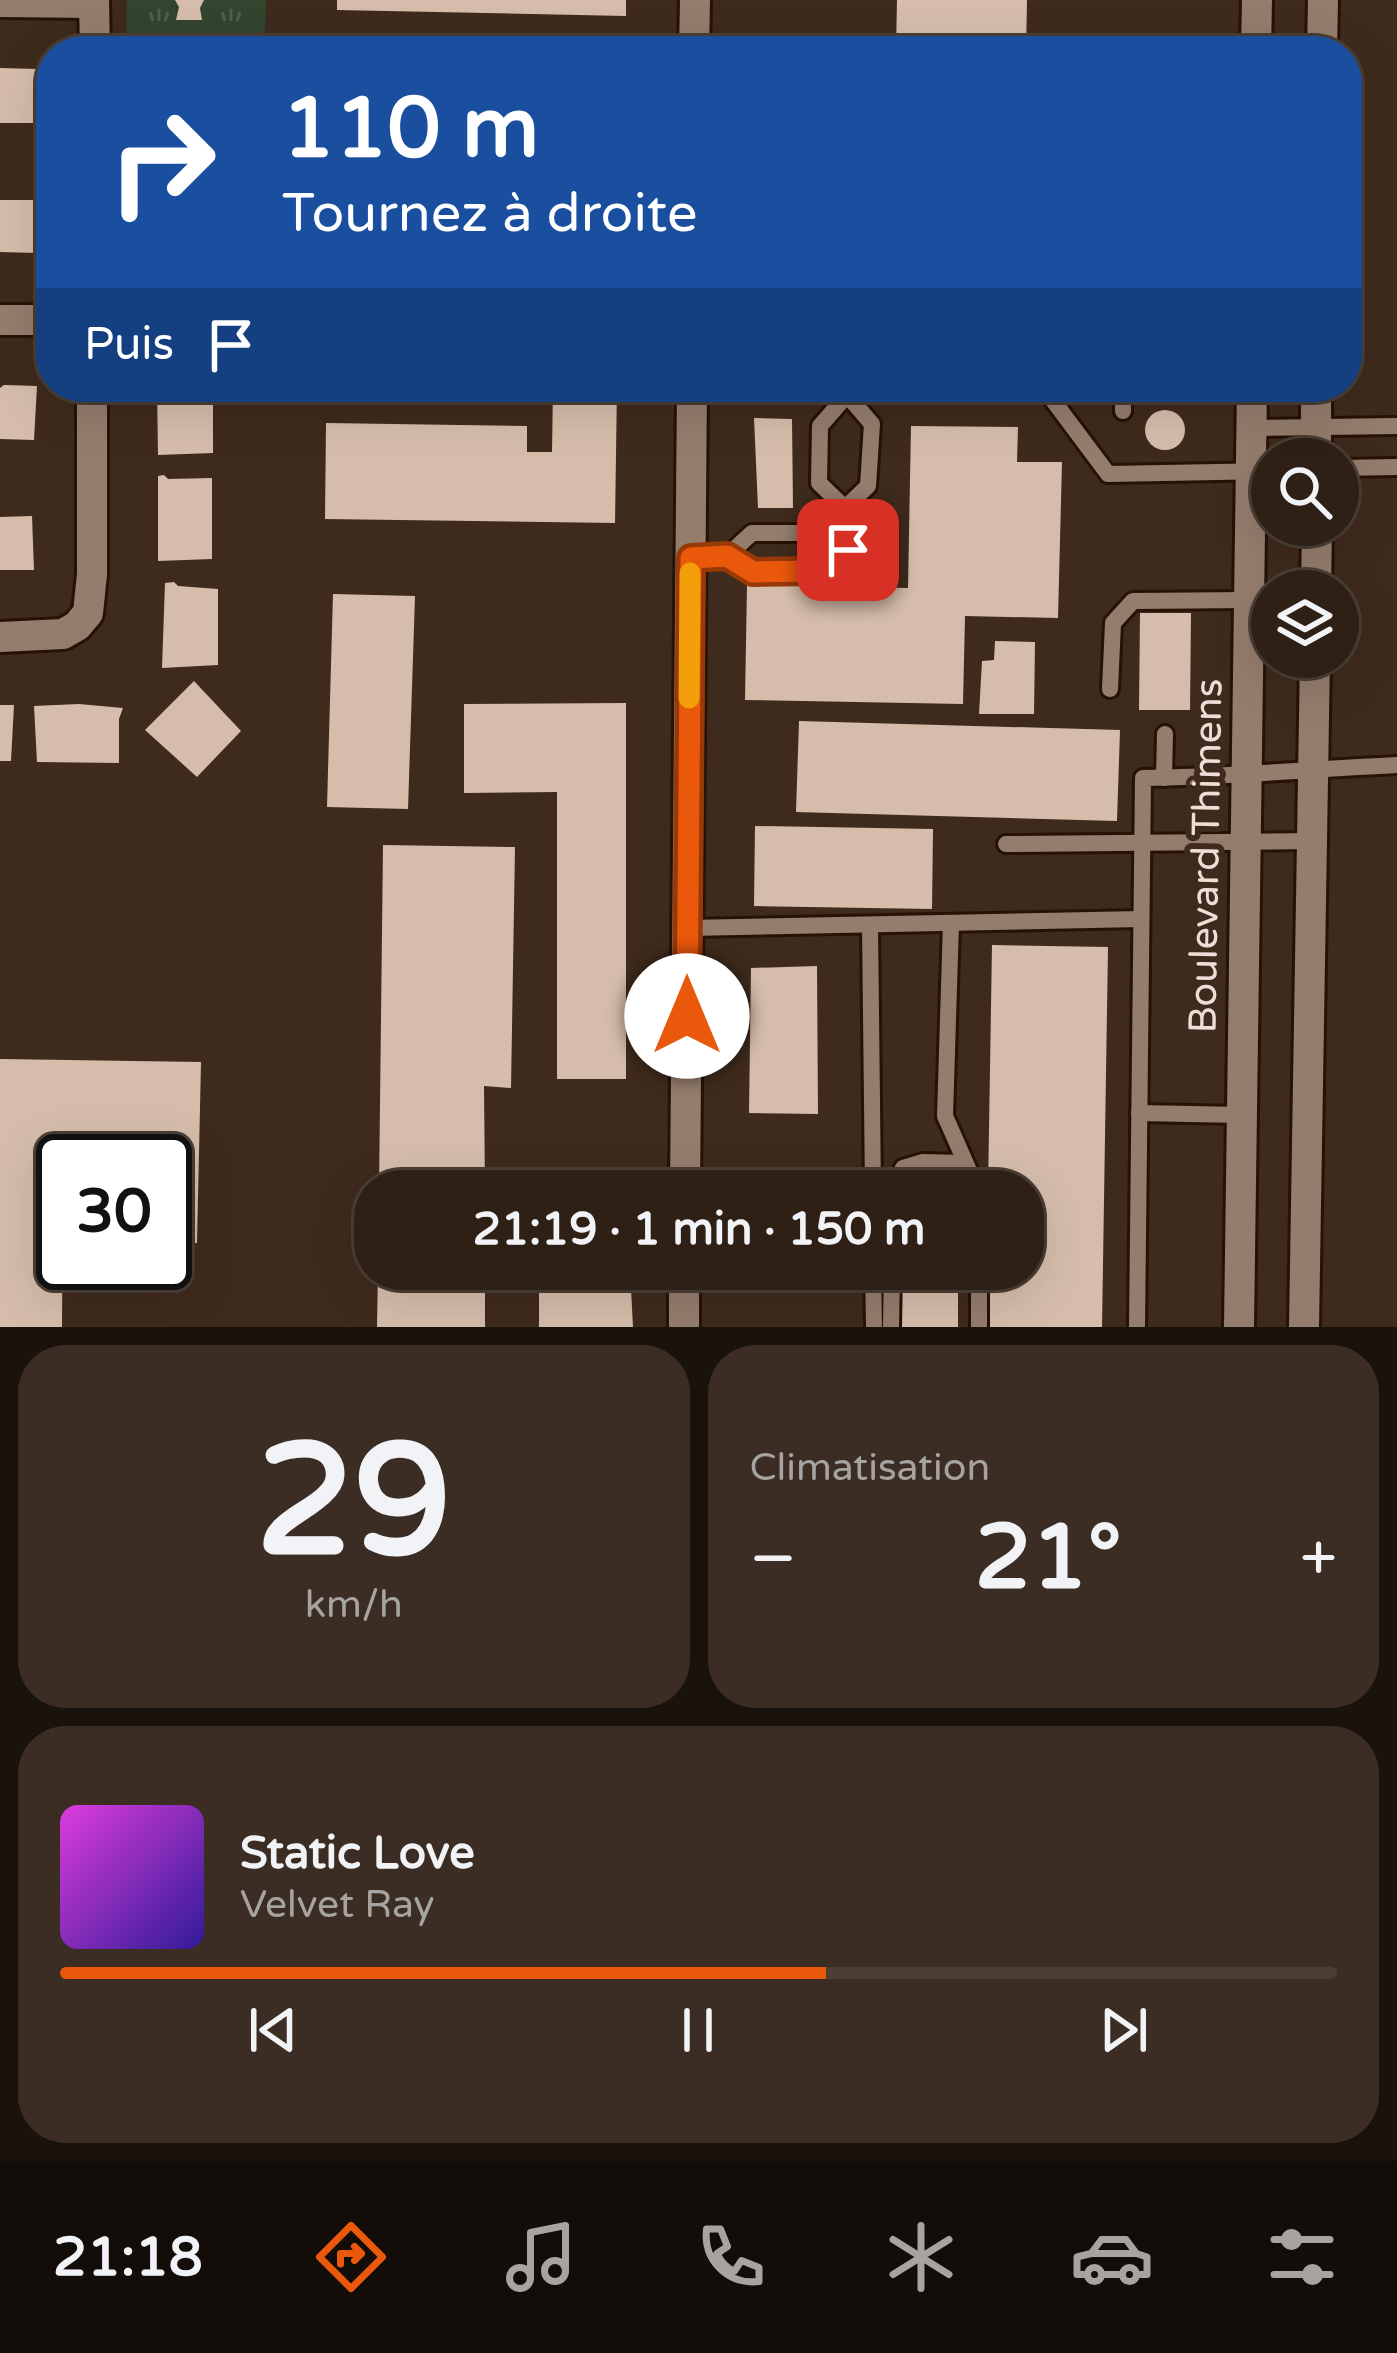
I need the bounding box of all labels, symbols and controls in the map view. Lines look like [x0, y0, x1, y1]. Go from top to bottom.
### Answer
text: 110 m [282, 79, 539, 180]
icon: right [84, 84, 240, 240]
text: Tournez à droite [282, 181, 698, 246]
icon: arrive [198, 312, 264, 378]
text: Puis [84, 318, 174, 372]
map controls [1251, 438, 1359, 678]
button: search [1251, 438, 1359, 546]
pin [797, 499, 899, 601]
icon: arrive [815, 517, 881, 583]
button: layers [1251, 570, 1359, 678]
street label: Boulevard Thimens [1179, 678, 1233, 1034]
position arrow [624, 953, 750, 1079]
speed limit sign: 30 [36, 1134, 192, 1290]
text: 21:19 · 1 min · 150 m [473, 1203, 925, 1257]
text: 29 [256, 1409, 452, 1597]
text: Climatisation [750, 1444, 990, 1491]
text: 21° [975, 1504, 1122, 1613]
text: − [750, 1519, 797, 1599]
text: + [1300, 1519, 1337, 1599]
text: km/h [305, 1581, 403, 1628]
text: Static Love [240, 1827, 475, 1881]
text: Velvet Ray [240, 1881, 435, 1928]
icon: previous [240, 1997, 306, 2063]
icon: pause [665, 1997, 731, 2063]
icon: next [1091, 1997, 1157, 2063]
icon: directions [309, 2215, 393, 2299]
icon: music [499, 2215, 583, 2299]
icon: phone [689, 2215, 773, 2299]
icon: climate [879, 2215, 963, 2299]
icon: car [1070, 2215, 1154, 2299]
icon: filters [1260, 2215, 1344, 2299]
text: 21:18 [53, 2225, 203, 2290]

